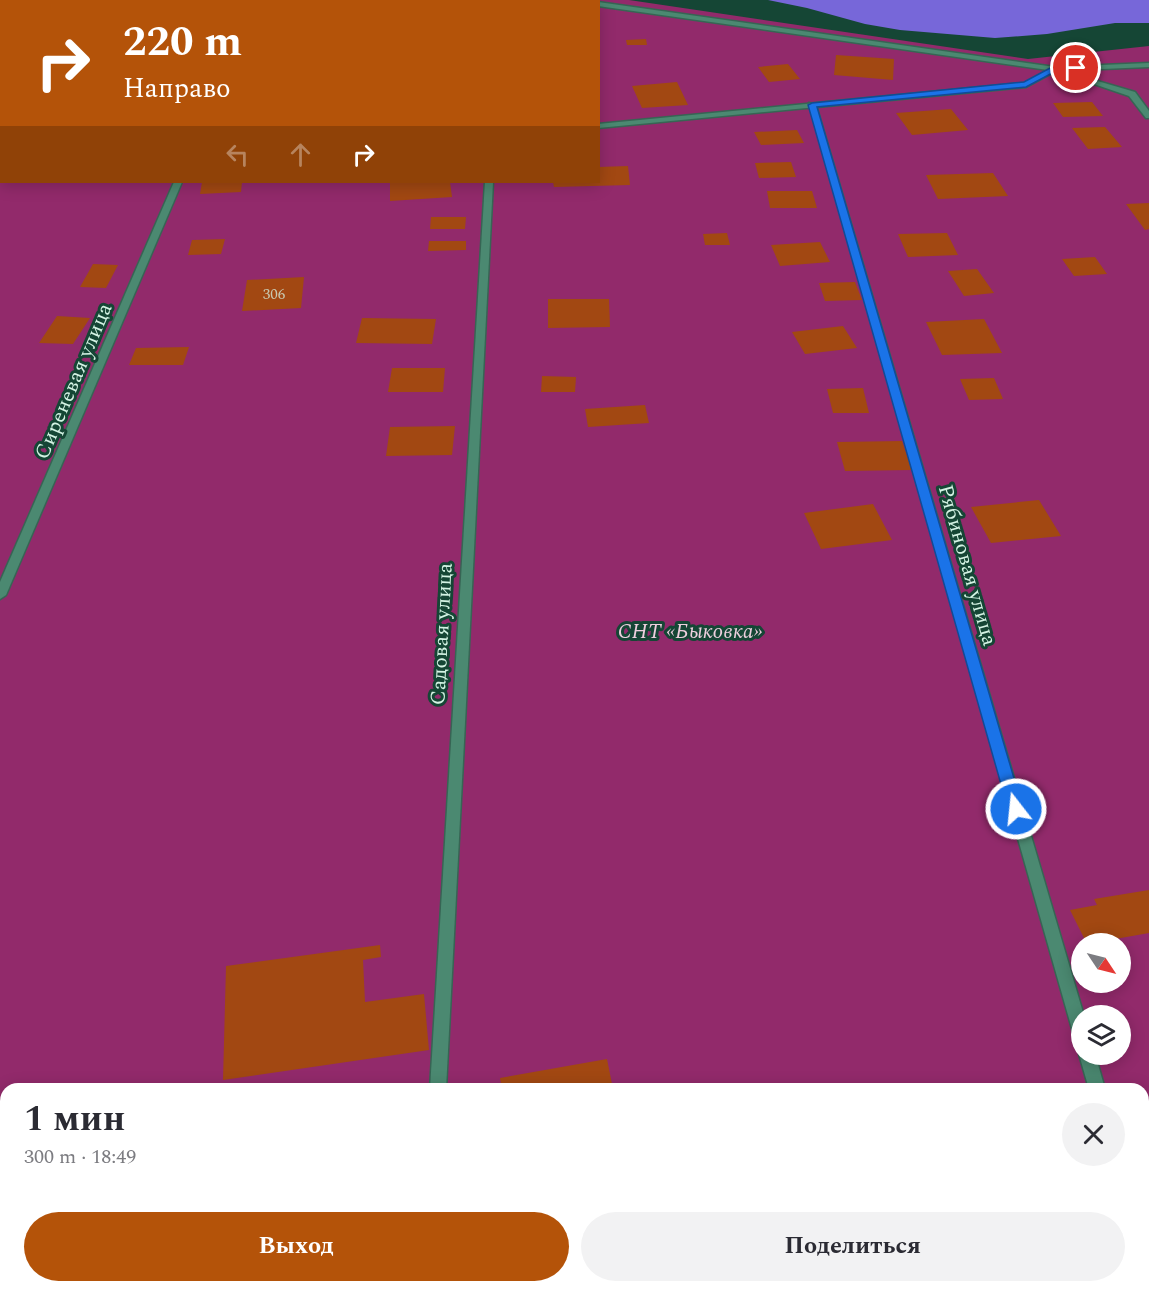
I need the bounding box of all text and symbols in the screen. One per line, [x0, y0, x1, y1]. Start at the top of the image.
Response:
text: 220 m [123, 11, 242, 74]
icon: right [24, 24, 102, 102]
pin [1050, 42, 1101, 93]
icon: arrive [1059, 51, 1092, 84]
text: Направо [123, 68, 231, 110]
icon: left [221, 138, 254, 171]
icon: ahead [284, 138, 317, 171]
icon: right [347, 138, 380, 171]
house number: 306 [263, 283, 286, 306]
street label: Сиреневая улица [27, 298, 122, 465]
street label: Рябиновая улица [929, 481, 1006, 650]
street label: Садовая улица [422, 561, 462, 706]
park label: СНТ «Быковка» [618, 616, 762, 648]
position arrow [984, 777, 1048, 841]
north arrow [1071, 933, 1131, 993]
map controls [1071, 933, 1131, 1065]
button: layers [1071, 1005, 1131, 1065]
text: 1 мин [24, 1092, 125, 1147]
button: close [1062, 1103, 1125, 1166]
text: 300 m · 18:49 [24, 1142, 136, 1172]
button: Выход [24, 1212, 569, 1281]
button: Поделиться [581, 1212, 1125, 1281]

